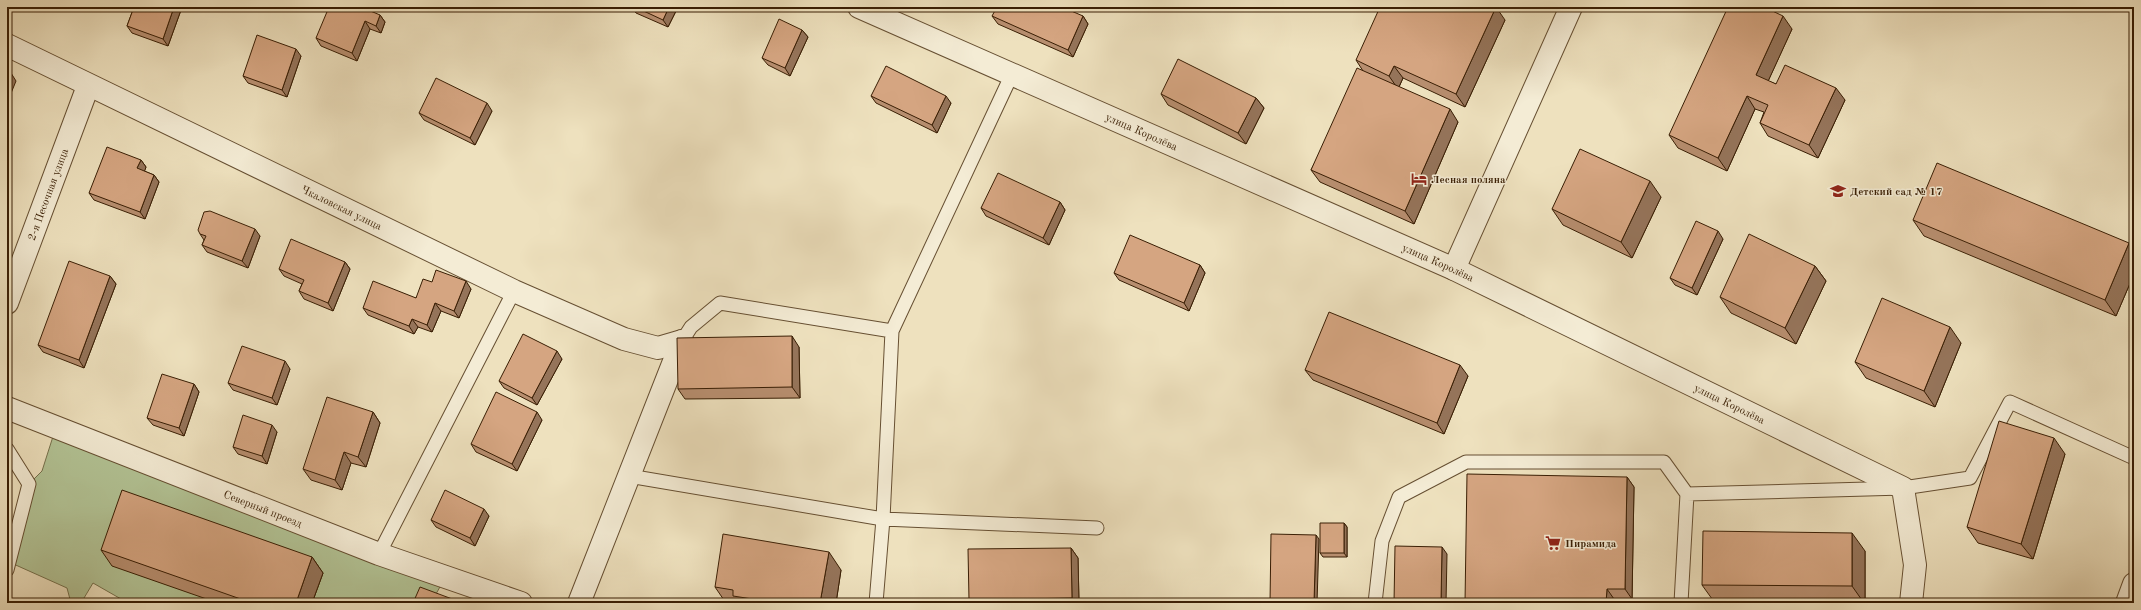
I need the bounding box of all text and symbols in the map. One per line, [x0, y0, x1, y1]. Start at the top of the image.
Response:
street label: улица Королёва [1104, 112, 1179, 154]
street label: 2-я Песочная улица [27, 147, 71, 242]
hotel icon: Лесная поляна [1410, 170, 1428, 188]
place label: Лесная поляна [1431, 175, 1506, 186]
school or university icon: Детский сад № 17 [1829, 182, 1847, 200]
street label: Чкаловская улица [299, 185, 384, 233]
place label: Детский сад № 17 [1850, 187, 1942, 198]
street label: улица Королёва [1400, 243, 1476, 285]
street label: улица Королёва [1692, 383, 1767, 427]
street label: Северный проезд [222, 490, 304, 530]
supermarket icon: Пирамида [1544, 534, 1562, 552]
place label: Пирамида [1565, 539, 1617, 550]

